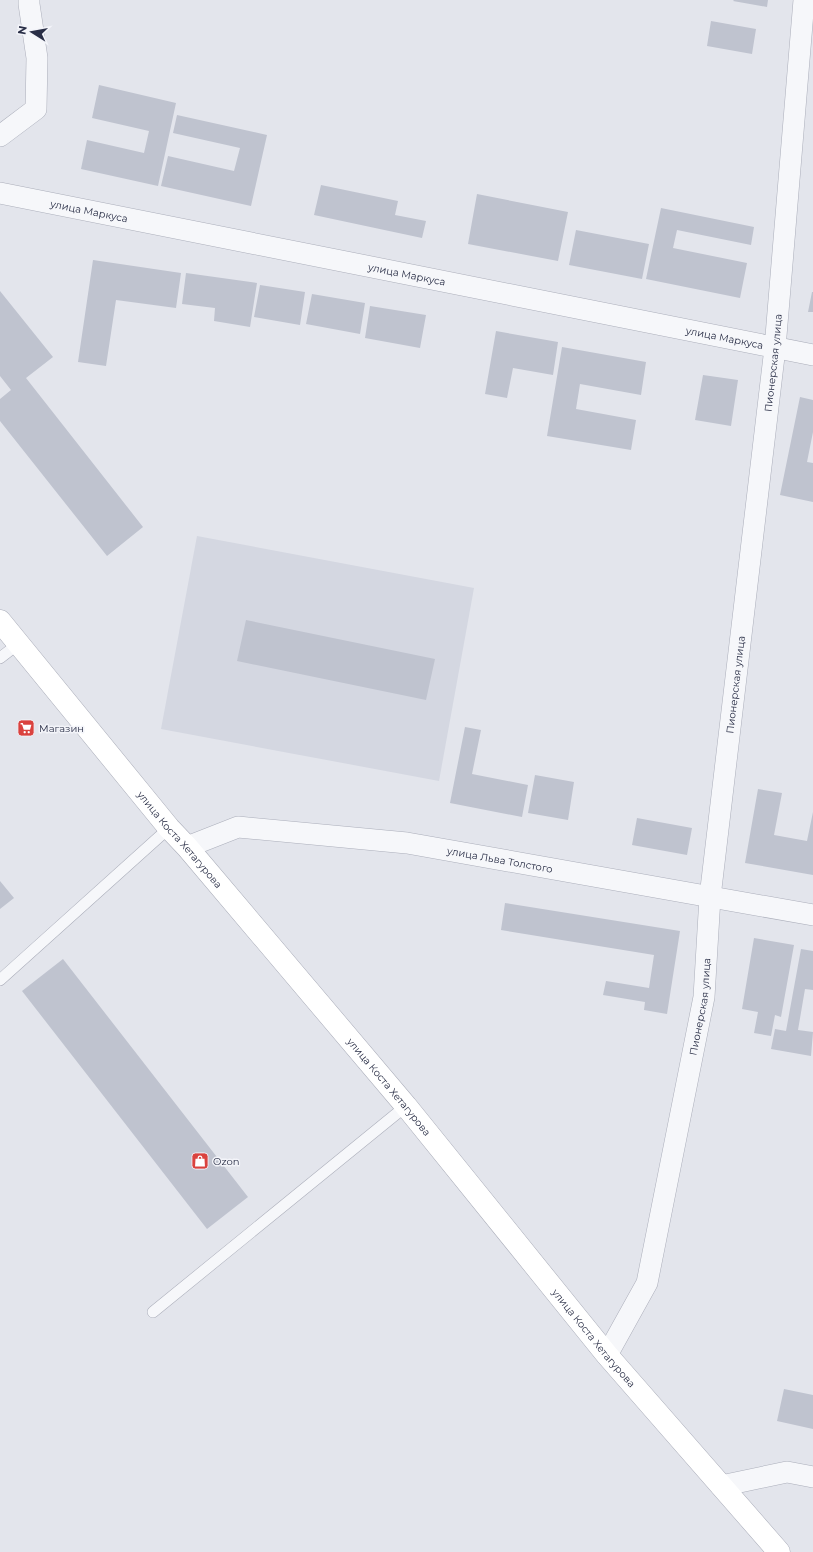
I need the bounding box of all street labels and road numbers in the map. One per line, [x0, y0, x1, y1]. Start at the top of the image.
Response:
street label: улица Маркуса [48, 197, 129, 225]
street label: улица Маркуса [366, 260, 447, 289]
street label: Пионерская улица [761, 313, 785, 413]
street label: улица Маркуса [684, 324, 765, 352]
street label: Пионерская улица [723, 635, 748, 734]
street label: улица Коста Хетагурова [134, 788, 225, 891]
street label: улица Льва Толстого [445, 844, 554, 876]
street label: Пионерская улица [687, 957, 713, 1056]
street label: улица Коста Хетагурова [343, 1034, 434, 1139]
street label: улица Коста Хетагурова [548, 1285, 638, 1390]

